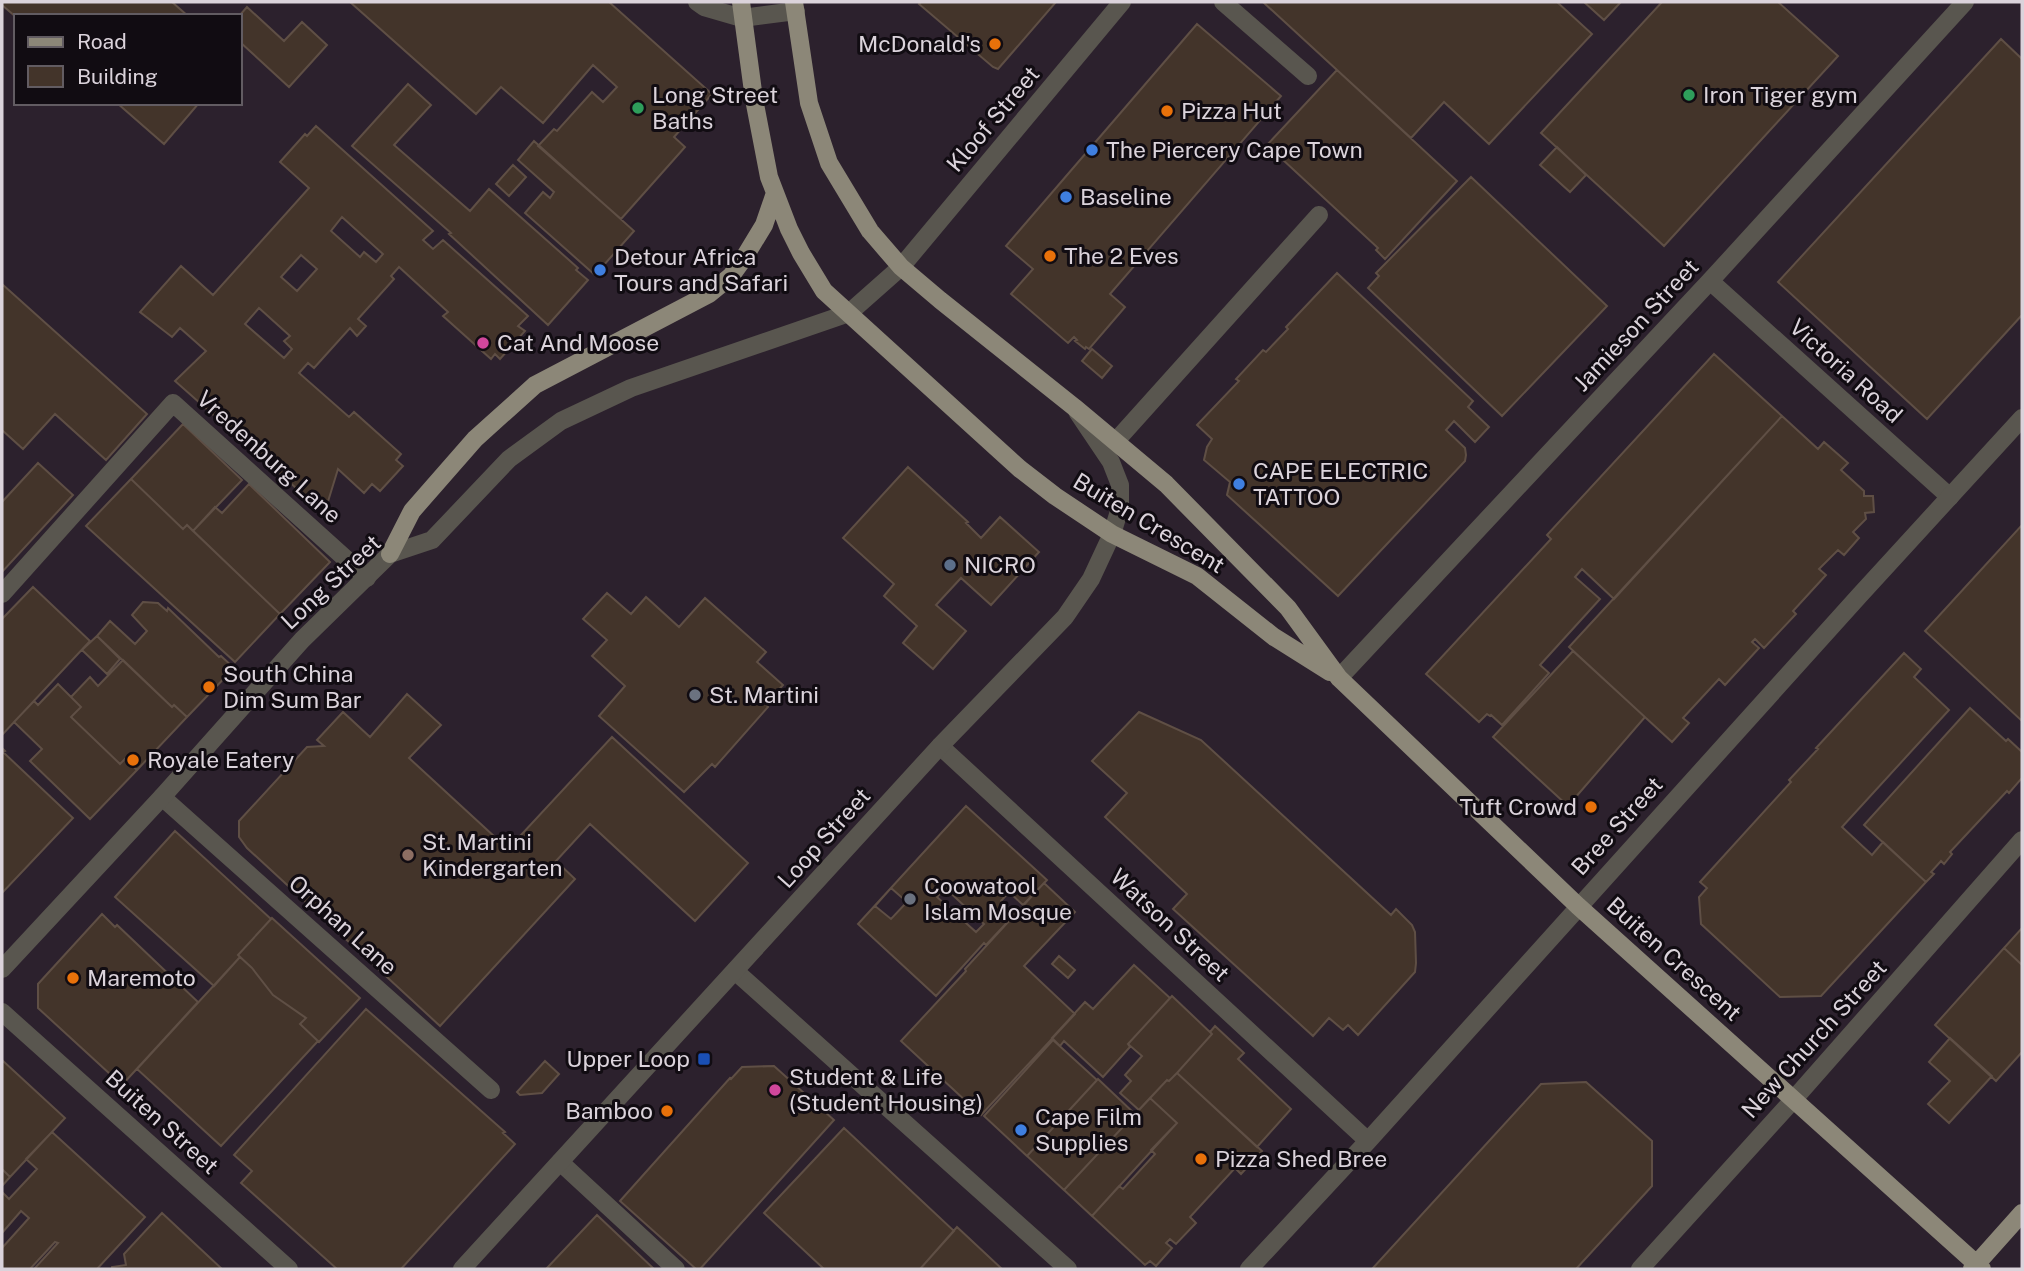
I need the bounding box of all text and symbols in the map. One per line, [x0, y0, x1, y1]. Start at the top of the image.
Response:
legend [14, 14, 242, 105]
text: Road [77, 29, 127, 54]
place label: McDonald's [858, 30, 981, 57]
marker: McDonald's [987, 36, 1003, 52]
street label: Kloof Street [941, 60, 1045, 177]
text: Building [77, 64, 158, 89]
place label: Long Street Baths [652, 81, 778, 134]
place label: Iron Tiger gym [1703, 81, 1858, 108]
marker: Iron Tiger gym [1681, 87, 1697, 103]
place label: Pizza Hut [1181, 97, 1282, 124]
marker: Long Street Baths [630, 100, 646, 116]
marker: Pizza Hut [1159, 103, 1175, 119]
place label: The Piercery Cape Town [1106, 136, 1363, 163]
marker: The Piercery Cape Town [1084, 142, 1100, 158]
place label: Baseline [1080, 183, 1172, 210]
marker: Baseline [1058, 189, 1074, 205]
place label: The 2 Eves [1064, 242, 1179, 269]
place label: Detour Africa Tours and Safari [614, 243, 788, 296]
marker: The 2 Eves [1042, 248, 1058, 264]
street label: Jamieson Street [1567, 253, 1704, 396]
marker: Detour Africa Tours and Safari [592, 262, 608, 278]
street label: Victoria Road [1784, 313, 1908, 428]
place label: Cat And Moose [497, 329, 659, 356]
marker: Cat And Moose [475, 335, 491, 351]
street label: Vredenburg Lane [192, 385, 347, 528]
place label: CAPE ELECTRIC TATTOO [1253, 457, 1428, 510]
street label: Buiten Crescent [1069, 467, 1230, 578]
marker: CAPE ELECTRIC TATTOO [1231, 476, 1247, 492]
street label: Long Street [275, 529, 386, 635]
place label: NICRO [964, 551, 1036, 578]
marker: NICRO [942, 557, 958, 573]
place label: South China Dim Sum Bar [223, 660, 362, 713]
marker: South China Dim Sum Bar [201, 679, 217, 695]
place label: St. Martini [709, 681, 819, 708]
marker: St. Martini [687, 687, 703, 703]
place label: Royale Eatery [147, 746, 294, 773]
marker: Royale Eatery [125, 752, 141, 768]
street label: Bree Street [1565, 771, 1668, 880]
street label: Loop Street [772, 782, 876, 893]
place label: Tuft Crowd [1459, 793, 1577, 820]
marker: Tuft Crowd [1583, 799, 1599, 815]
place label: St. Martini Kindergarten [422, 828, 562, 881]
marker: St. Martini Kindergarten [400, 847, 416, 863]
street label: Watson Street [1105, 863, 1235, 987]
street label: Orphan Lane [284, 869, 403, 980]
place label: Coowatool Islam Mosque [924, 872, 1072, 925]
marker: Coowatool Islam Mosque [902, 891, 918, 907]
street label: Buiten Crescent [1602, 891, 1747, 1026]
street label: New Church Street [1736, 954, 1892, 1123]
place label: Maremoto [87, 964, 196, 991]
marker: Maremoto [65, 970, 81, 986]
place label: Upper Loop [566, 1045, 690, 1072]
marker: Upper Loop [696, 1051, 712, 1067]
place label: Student & Life (Student Housing) [789, 1063, 983, 1116]
street label: Buiten Street [100, 1064, 224, 1179]
marker: Student & Life (Student Housing) [767, 1082, 783, 1098]
place label: Bamboo [565, 1097, 653, 1124]
marker: Bamboo [659, 1103, 675, 1119]
place label: Cape Film Supplies [1035, 1103, 1142, 1156]
marker: Cape Film Supplies [1013, 1122, 1029, 1138]
place label: Pizza Shed Bree [1215, 1145, 1387, 1172]
marker: Pizza Shed Bree [1193, 1151, 1209, 1167]

